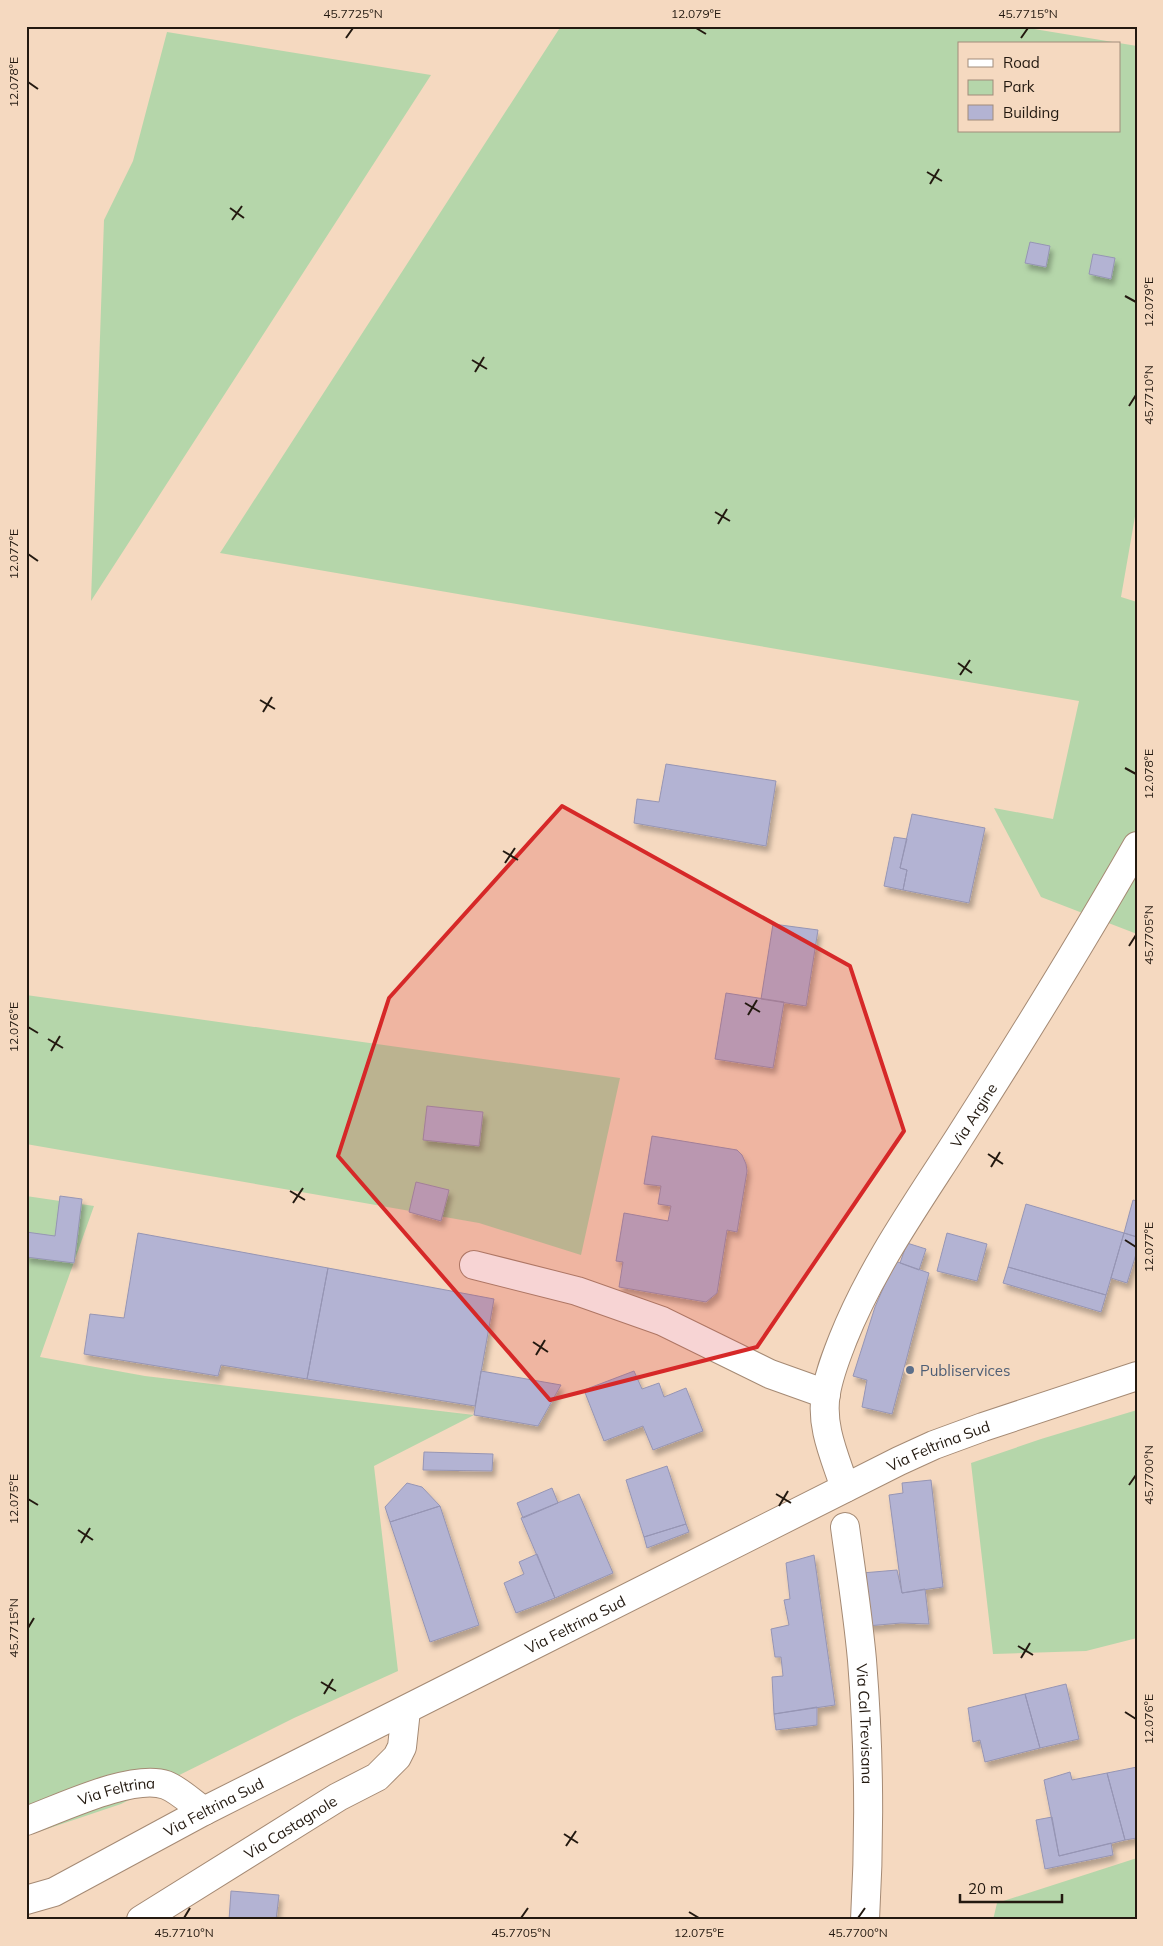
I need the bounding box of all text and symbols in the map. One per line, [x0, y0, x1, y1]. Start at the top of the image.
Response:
text: 45.7725°N [323, 6, 383, 21]
text: 12.079°E [671, 6, 721, 21]
text: 45.7715°N [998, 6, 1058, 21]
legend [958, 42, 1120, 132]
text: Road [1003, 53, 1040, 72]
text: 12.078°E [6, 57, 21, 107]
text: Park [1003, 77, 1035, 96]
text: Building [1003, 103, 1059, 122]
text: 12.079°E [1141, 277, 1156, 327]
text: 45.7710°N [1141, 365, 1156, 425]
text: 12.077°E [6, 529, 21, 579]
text: 12.078°E [1141, 749, 1156, 799]
text: 45.7705°N [1141, 905, 1156, 965]
text: 12.076°E [6, 1002, 21, 1052]
street label: Via Argine [946, 1079, 1001, 1151]
text: 12.077°E [1141, 1222, 1156, 1272]
place label: Publiservices [920, 1361, 1010, 1380]
marker: Publiservices [904, 1364, 916, 1376]
street label: Via Feltrina Sud [883, 1416, 992, 1475]
text: 45.7700°N [1141, 1445, 1156, 1505]
text: 12.075°E [6, 1474, 21, 1524]
street label: Via Feltrina Sud [522, 1591, 628, 1657]
text: 45.7715°N [6, 1598, 21, 1658]
street label: Via Cal Trevisana [853, 1663, 877, 1784]
text: 12.076°E [1141, 1694, 1156, 1744]
street label: Via Feltrina [75, 1773, 155, 1809]
street label: Via Feltrina Sud [160, 1773, 267, 1841]
street label: Via Castagnole [240, 1791, 340, 1863]
scale bar [960, 1871, 1063, 1903]
text: 20 m [968, 1879, 1003, 1898]
text: 45.7710°N [154, 1925, 214, 1940]
text: 45.7705°N [491, 1925, 551, 1940]
text: 12.075°E [674, 1925, 724, 1940]
text: 45.7700°N [828, 1925, 888, 1940]

